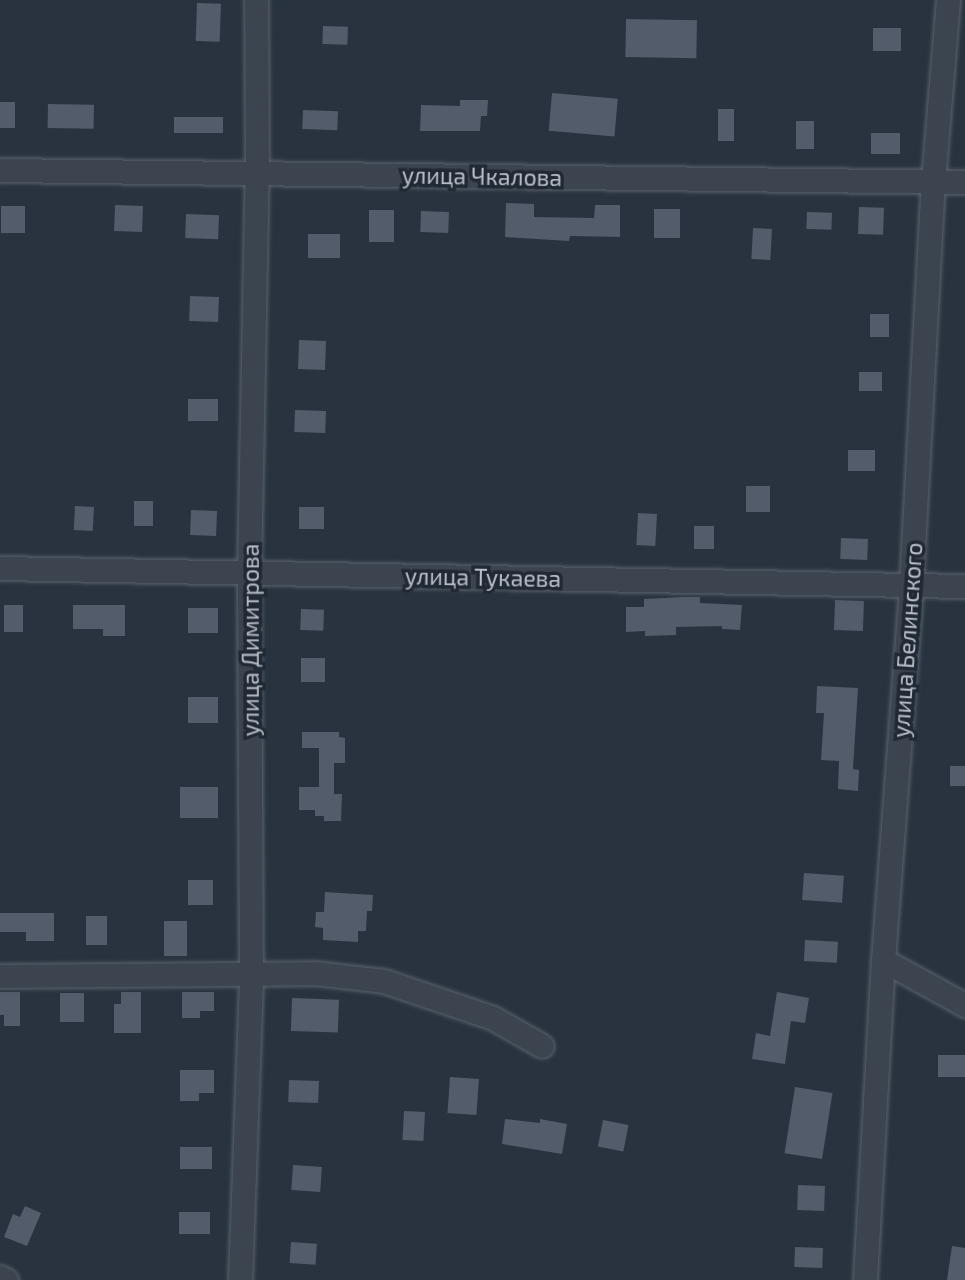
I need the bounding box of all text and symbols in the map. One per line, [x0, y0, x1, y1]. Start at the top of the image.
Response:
street label: улица Чкалова [402, 161, 562, 191]
street label: улица Белинского [886, 541, 928, 739]
street label: улица Димитрова [236, 544, 264, 736]
street label: улица Тукаева [405, 562, 561, 592]

